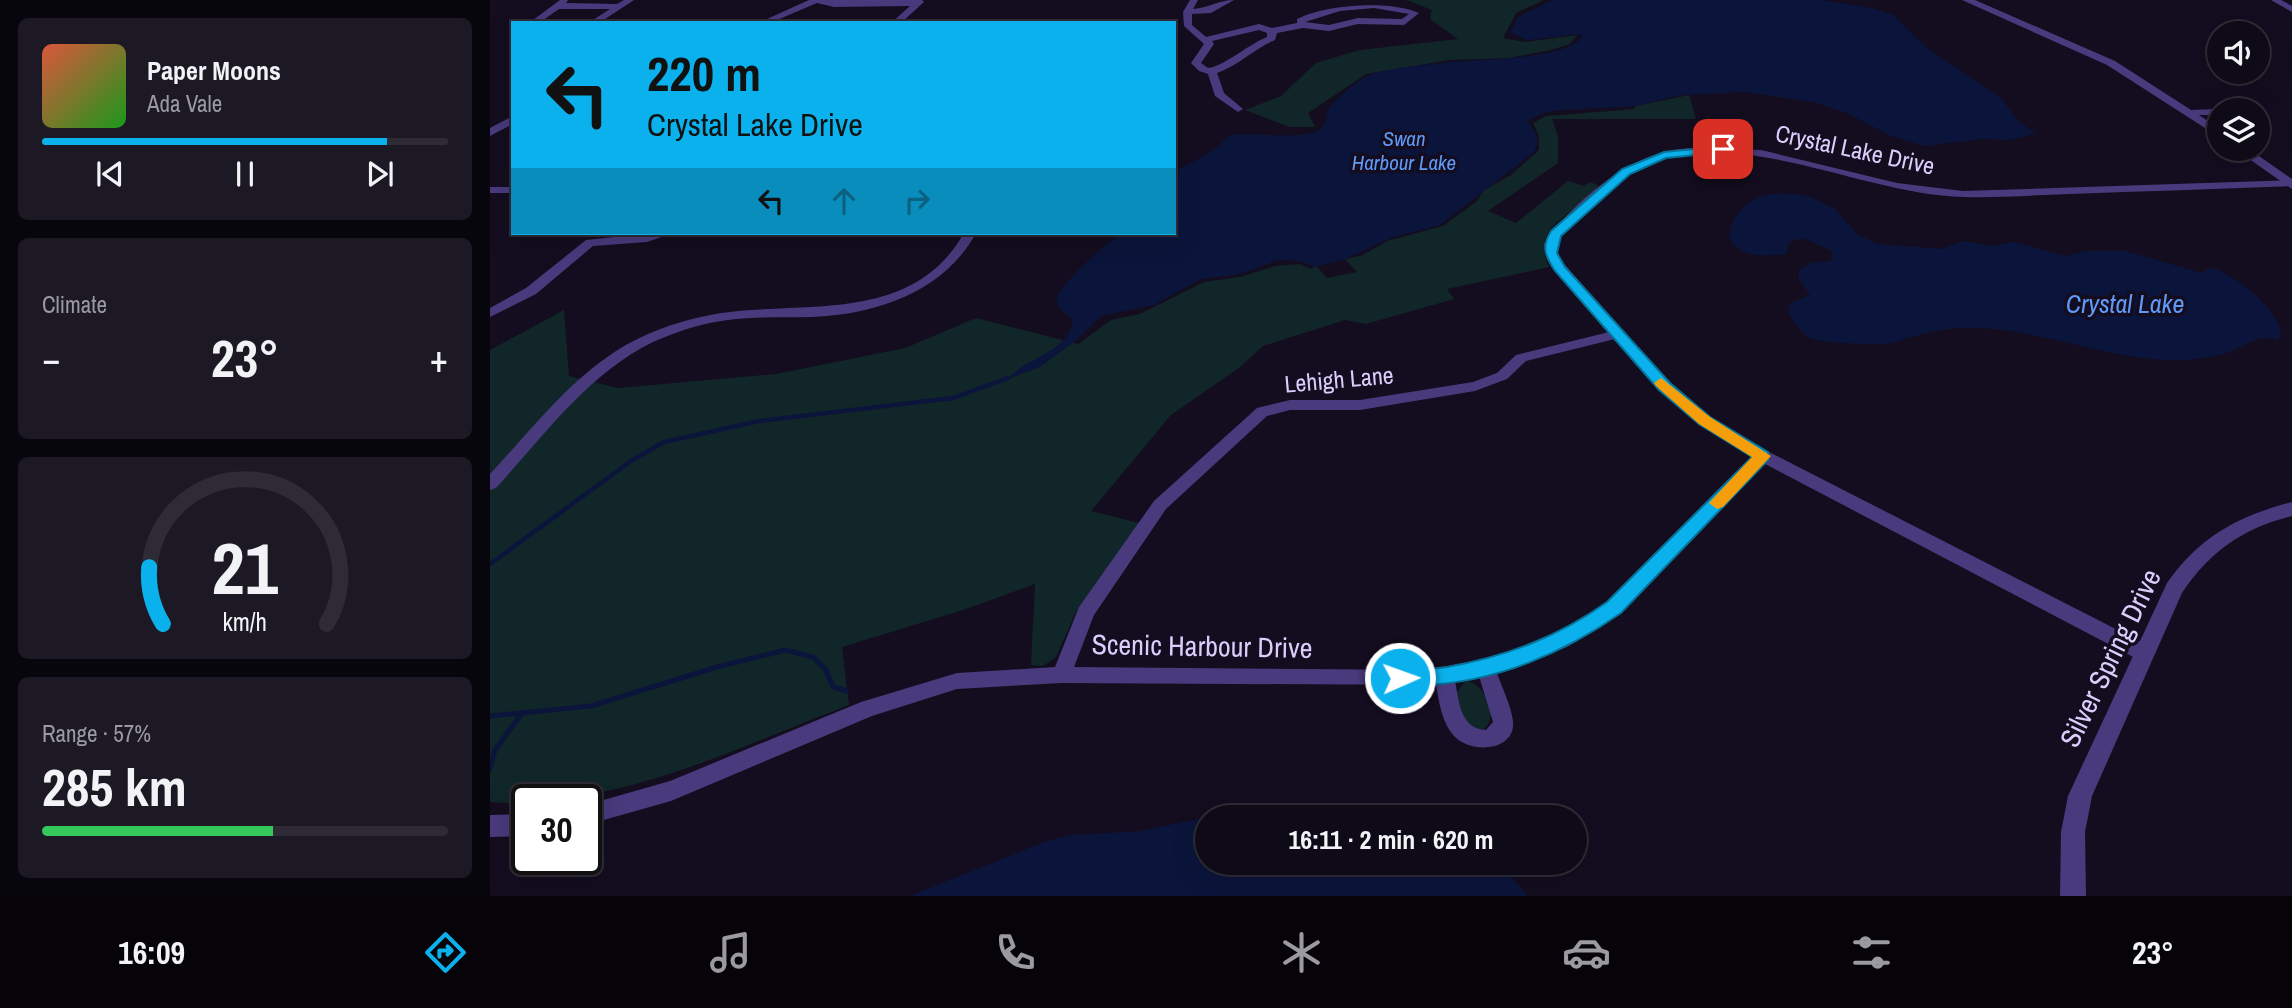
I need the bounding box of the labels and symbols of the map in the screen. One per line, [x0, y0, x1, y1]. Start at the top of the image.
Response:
street label: Crystal Lake Drive [1773, 117, 1938, 181]
pin [1693, 119, 1753, 179]
water label: Swan Harbour Lake [1352, 124, 1456, 177]
water label: Crystal Lake [2066, 286, 2184, 321]
street label: Lehigh Lane [1283, 358, 1395, 400]
street label: Silver Spring Drive [2050, 563, 2170, 753]
street label: Scenic Harbour Drive [1091, 625, 1313, 667]
position arrow [1363, 641, 1437, 715]
speed limit sign: 30 [511, 784, 602, 875]

